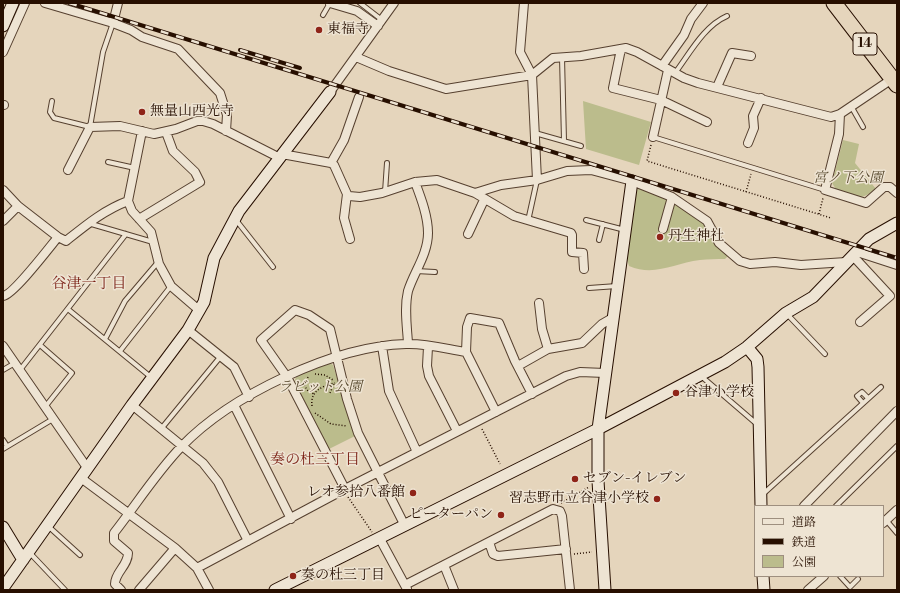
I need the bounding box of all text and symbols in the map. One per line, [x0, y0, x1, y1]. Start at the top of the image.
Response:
place label: 東福寺 [327, 22, 369, 38]
marker: 東福寺 [314, 25, 324, 35]
road number: 14 [853, 33, 877, 55]
place label: 無量山西光寺 [150, 104, 234, 120]
marker: 無量山西光寺 [137, 107, 147, 117]
park label: 宮ノ下公園 [813, 171, 883, 187]
place label: 丹生神社 [668, 229, 724, 245]
marker: 丹生神社 [655, 232, 665, 242]
district label: 谷津一丁目 [52, 275, 126, 293]
park label: ラビット公園 [278, 380, 362, 396]
place label: 谷津小学校 [684, 385, 754, 401]
marker: 谷津小学校 [671, 388, 681, 398]
district label: 奏の杜三丁目 [270, 451, 360, 469]
place label: セブン-イレブン [583, 471, 687, 487]
marker: セブン-イレブン [570, 474, 580, 484]
place label: レオ参拾八番館 [307, 485, 405, 501]
marker: レオ参拾八番館 [408, 488, 418, 498]
place label: 習志野市立谷津小学校 [509, 491, 649, 507]
marker: 習志野市立谷津小学校 [652, 494, 662, 504]
legend [754, 505, 884, 577]
place label: ピーターパン [410, 507, 493, 523]
marker: ピーターパン [496, 510, 506, 520]
text: 道路 [792, 515, 816, 530]
text: 鉄道 [792, 535, 816, 550]
text: 公園 [792, 555, 816, 570]
place label: 奏の杜三丁目 [301, 568, 385, 584]
marker: 奏の杜三丁目 [288, 571, 298, 581]

